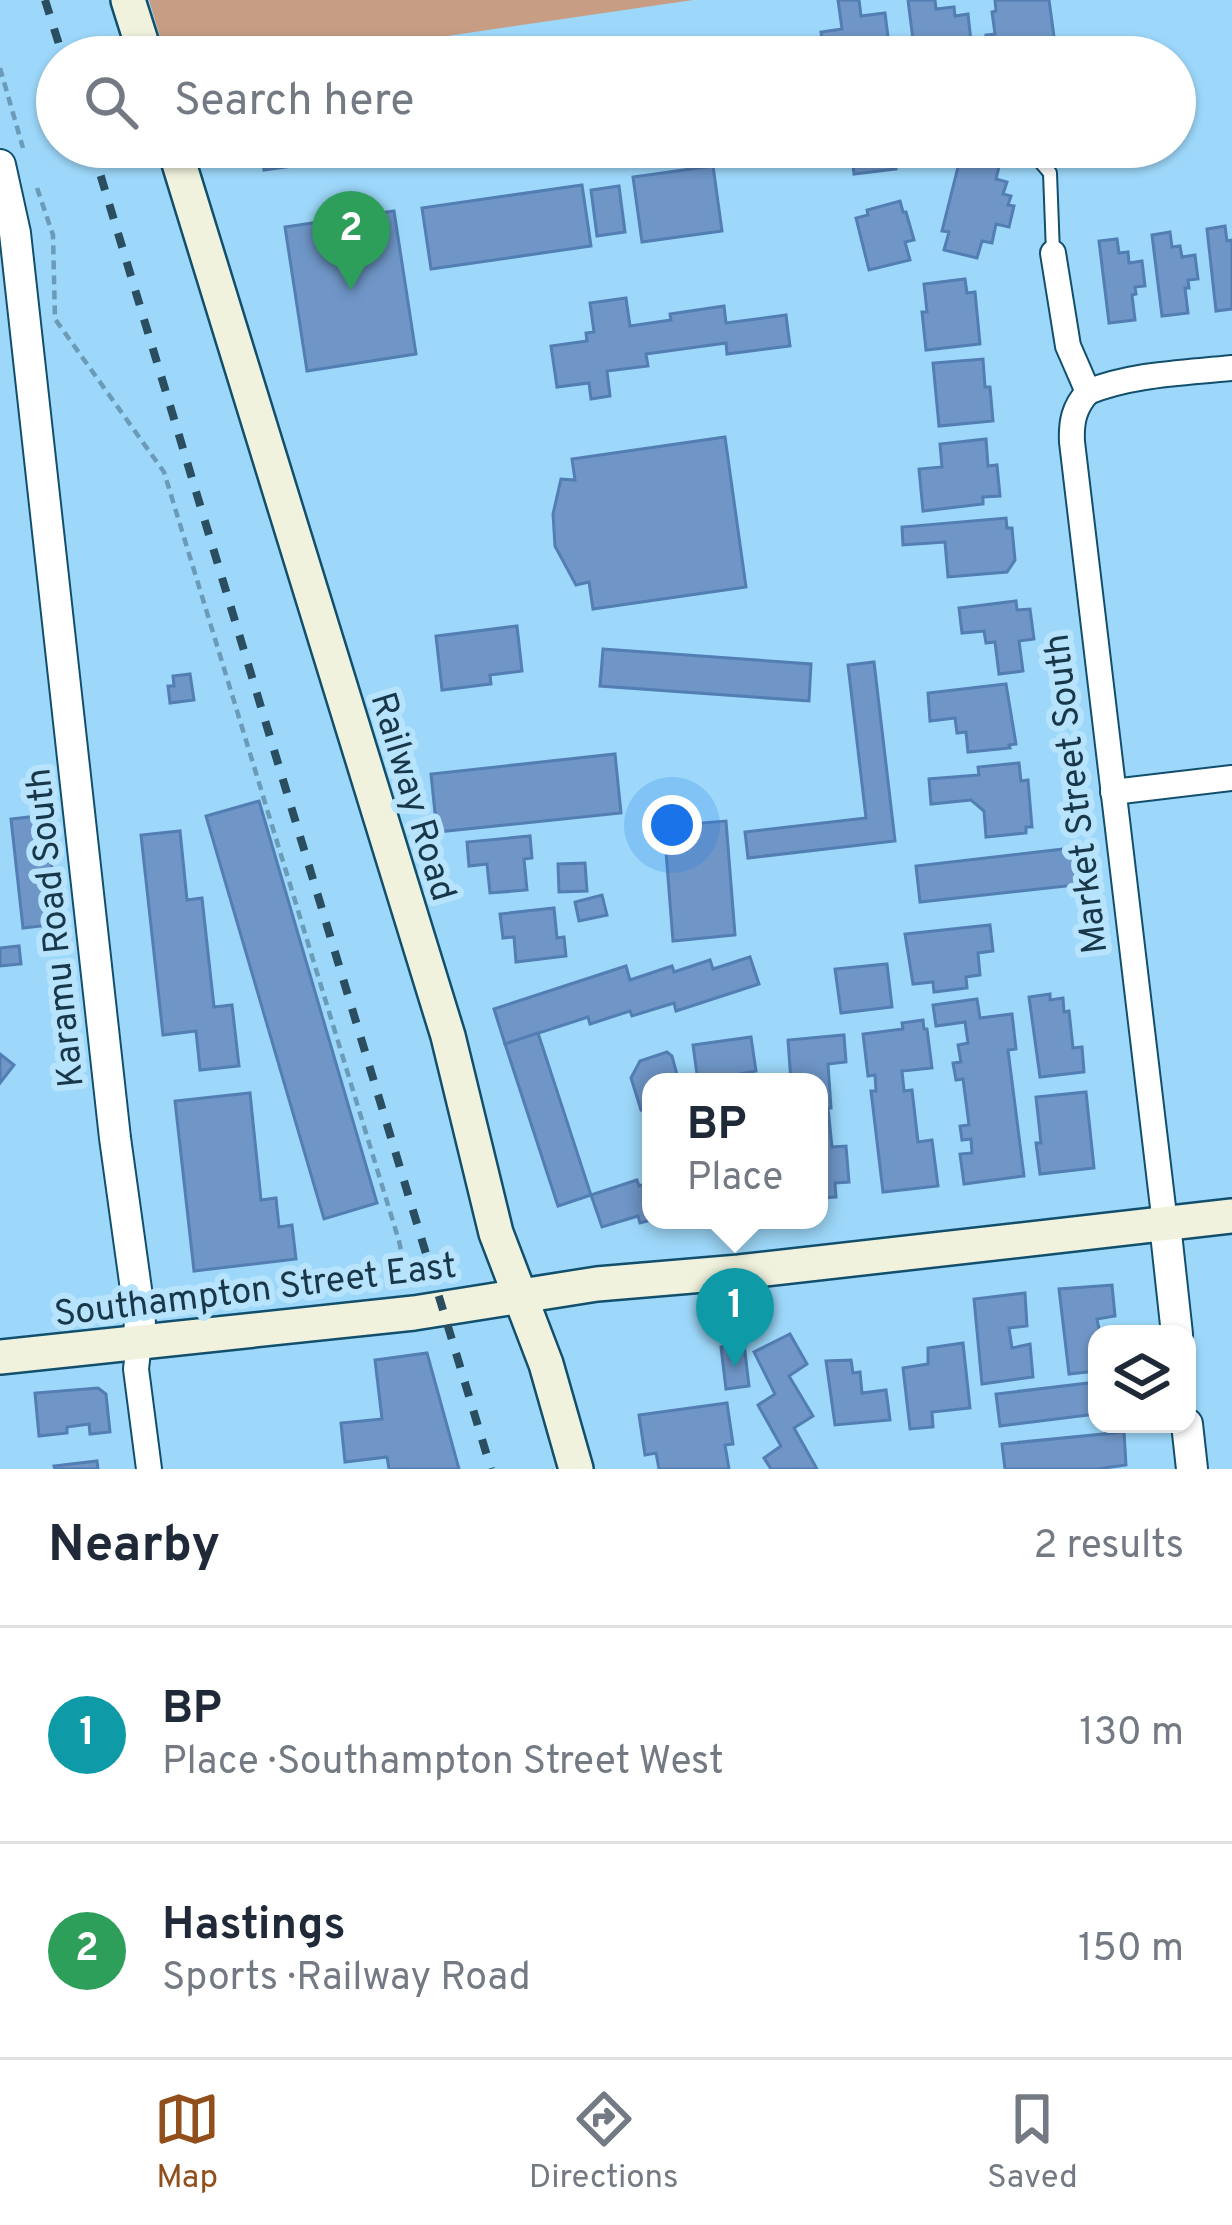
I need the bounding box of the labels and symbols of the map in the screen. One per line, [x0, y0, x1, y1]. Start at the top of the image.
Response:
pin: 2 [312, 191, 390, 290]
street label: Market Street South [1036, 631, 1120, 956]
street label: Railway Road [358, 687, 465, 907]
street label: Karamu Road South [17, 766, 97, 1089]
your location [642, 795, 702, 855]
street label: Southampton Street East [52, 1244, 459, 1339]
pin: 1 [696, 1268, 774, 1367]

